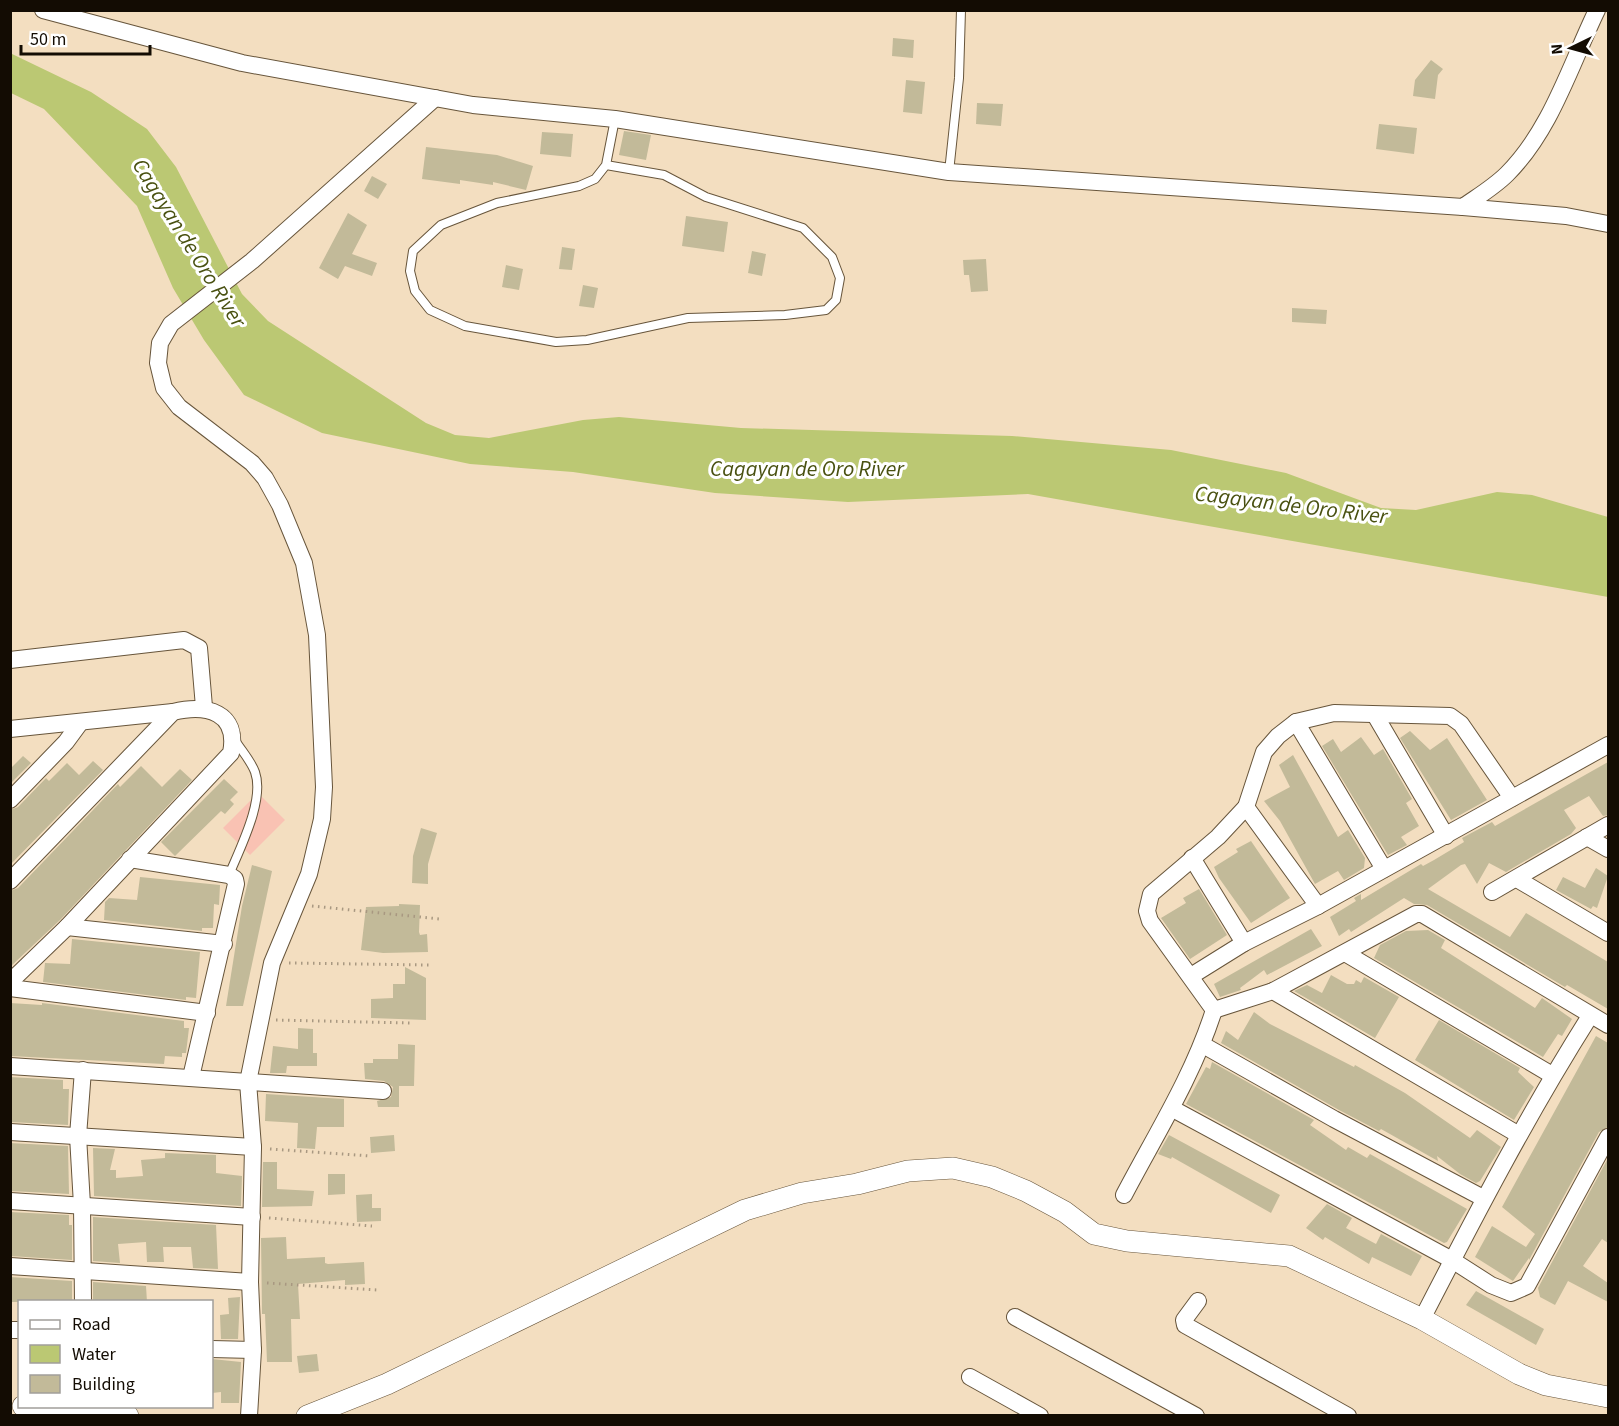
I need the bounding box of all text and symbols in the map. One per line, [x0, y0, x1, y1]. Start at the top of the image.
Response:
scale bar [21, 18, 150, 56]
north arrow [1541, 18, 1601, 78]
text: 50 m [30, 27, 66, 52]
text: N [1546, 43, 1568, 55]
water label: Cagayan de Oro River [124, 152, 255, 335]
water label: Cagayan de Oro River [710, 453, 905, 485]
water label: Cagayan de Oro River [1193, 477, 1391, 533]
legend [18, 1300, 213, 1408]
text: Road [72, 1312, 111, 1337]
text: Water [72, 1342, 116, 1367]
text: Building [72, 1372, 135, 1397]

